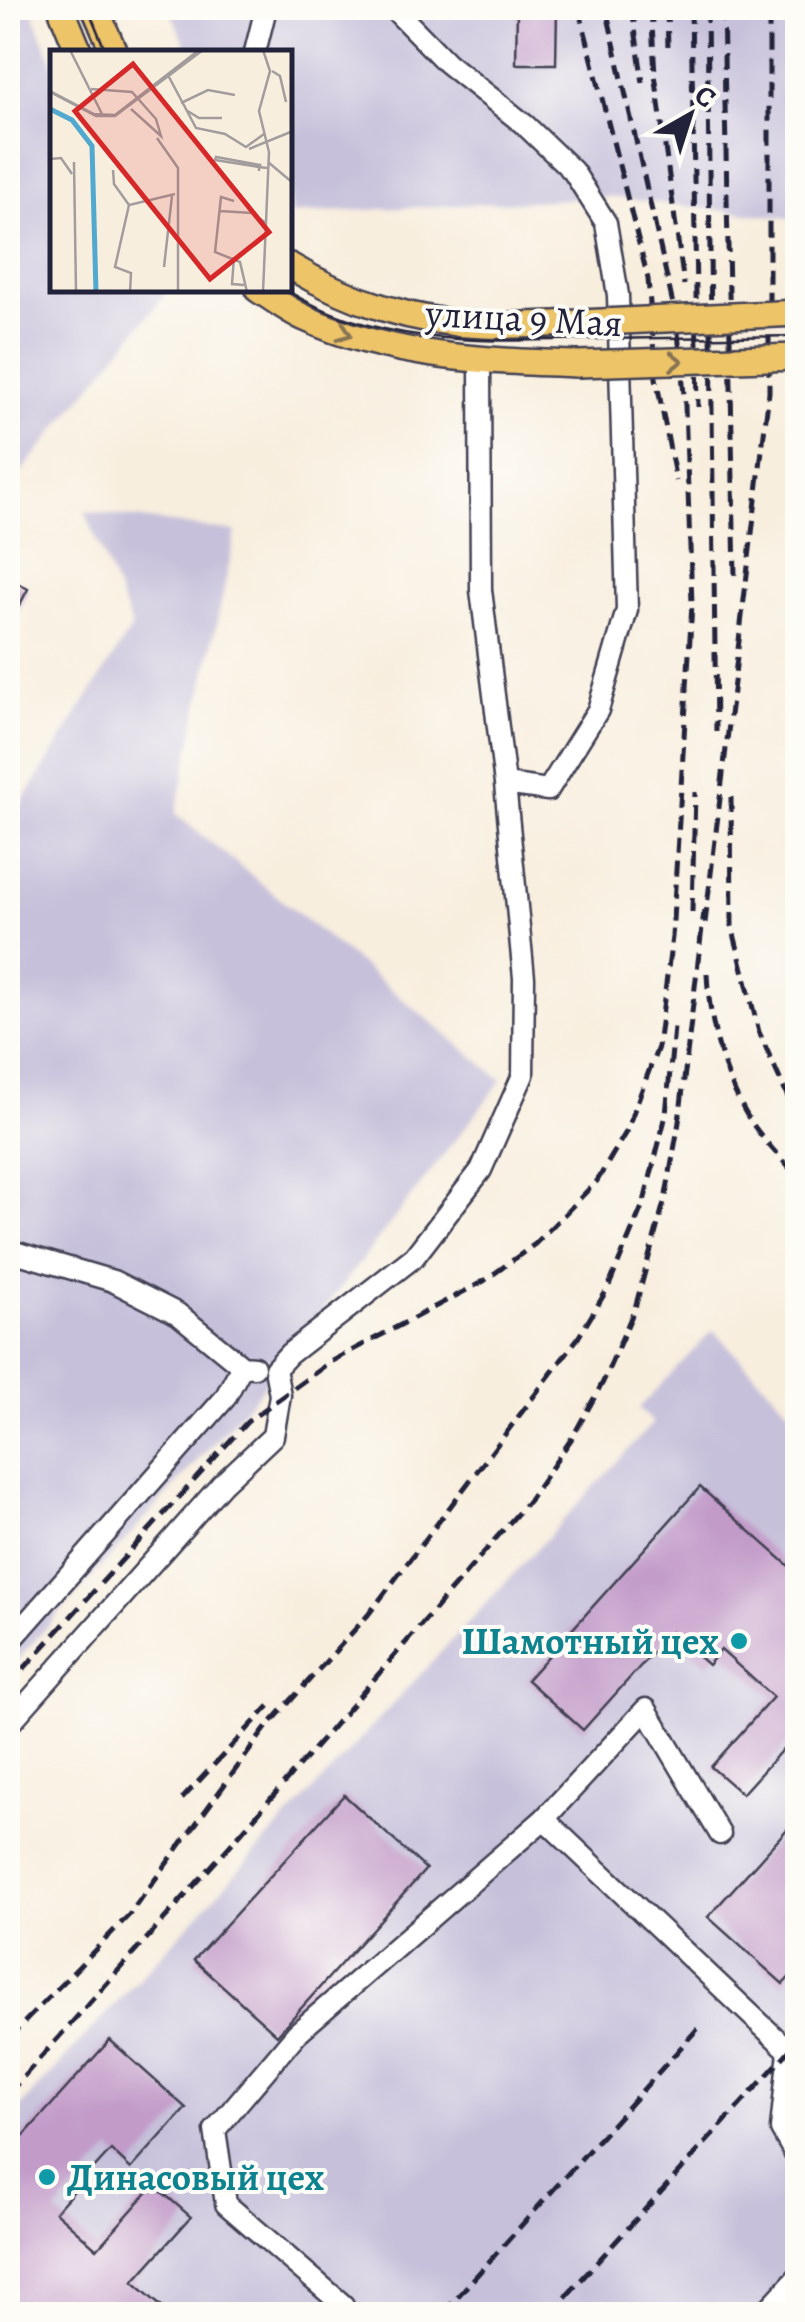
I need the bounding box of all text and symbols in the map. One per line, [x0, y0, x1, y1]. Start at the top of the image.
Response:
inset map [50, 50, 292, 292]
north arrow [640, 65, 740, 165]
text: С [686, 76, 724, 117]
street label: улица 9 Мая [423, 287, 624, 349]
one-way arrow [336, 322, 353, 342]
one-way arrow [668, 351, 684, 372]
place label: Шамотный цех [461, 1615, 719, 1667]
marker: Шамотный цех [728, 1630, 750, 1652]
place label: Динасовый цех [67, 2151, 325, 2203]
marker: Динасовый цех [36, 2166, 58, 2188]

